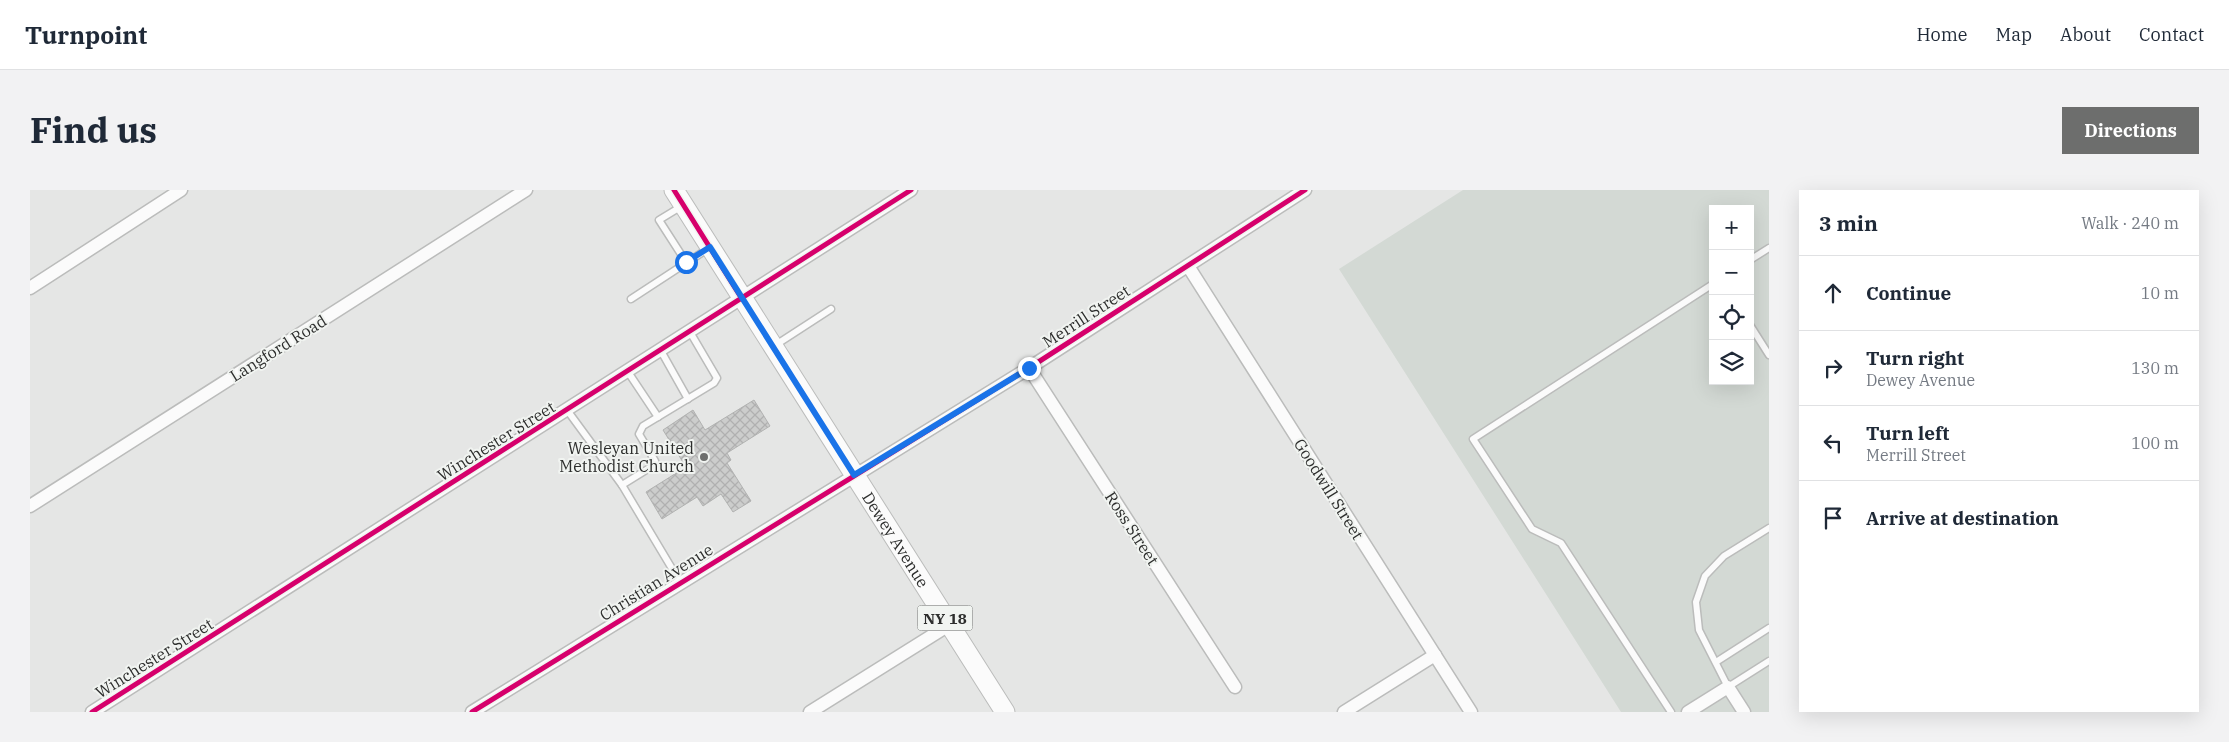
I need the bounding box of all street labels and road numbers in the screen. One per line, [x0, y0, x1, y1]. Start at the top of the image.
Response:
street label: Merrill Street [1039, 280, 1134, 352]
street label: Langford Road [226, 310, 330, 386]
street label: Winchester Street [433, 397, 559, 485]
street label: Goodwill Street [1290, 435, 1368, 544]
street label: Ross Street [1101, 487, 1163, 569]
street label: Dewey Avenue [858, 488, 933, 591]
street label: Christian Avenue [596, 539, 716, 625]
road number: NY 18 [918, 606, 972, 630]
street label: Winchester Street [91, 614, 217, 702]

